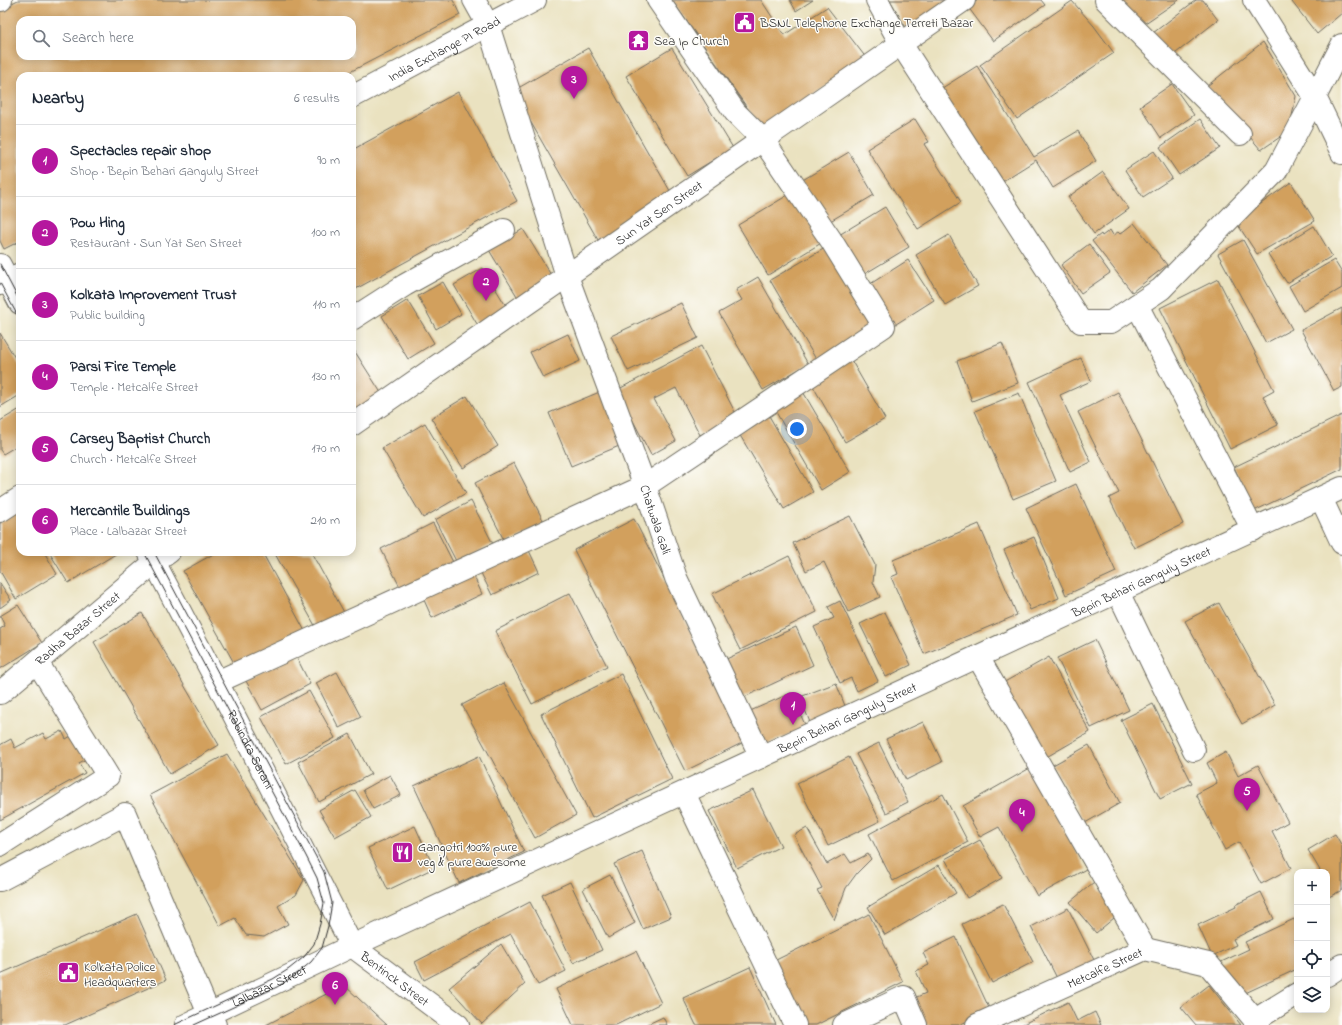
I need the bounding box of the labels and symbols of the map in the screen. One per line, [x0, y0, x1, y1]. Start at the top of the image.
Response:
public building icon: BSNL Telephone Exchange Terreti Bazar [731, 9, 757, 35]
street label: India Exchange PI Road [385, 12, 505, 87]
place label: BSNL Telephone Exchange Terreti Bazar [759, 14, 974, 34]
temple icon: Sea Ip Church [625, 27, 651, 53]
place label: Sea Ip Church [654, 32, 729, 51]
pin: 3 [561, 66, 587, 99]
street label: Sun Yat Sen Street [612, 176, 707, 251]
pin: 2 [473, 268, 499, 301]
your location [787, 419, 807, 439]
street label: Chatwala Gali [634, 482, 675, 557]
street label: Bepin Behari Ganguly Street [1068, 542, 1215, 623]
street label: Radha Bazar Street [31, 587, 125, 671]
street label: Bepin Behari Ganguly Street [774, 678, 921, 759]
pin: 1 [780, 692, 806, 725]
street label: Rabindra Sarani [222, 707, 278, 793]
pin: 5 [1234, 778, 1260, 811]
pin: 4 [1009, 799, 1035, 832]
place label: Gangotri 100% pure veg & pure awesome [418, 838, 526, 873]
restaurant icon: Gangotri 100% pure veg & pure awesome [389, 840, 415, 866]
street label: Metcalfe Street [1064, 943, 1147, 994]
street label: Bentinck Street [355, 947, 433, 1012]
place label: Kolkata Police Headquarters [84, 958, 157, 992]
public building icon: Kolkata Police Headquarters [55, 960, 81, 986]
street label: Lalbazar Street [229, 961, 311, 1013]
pin: 6 [322, 972, 348, 1005]

